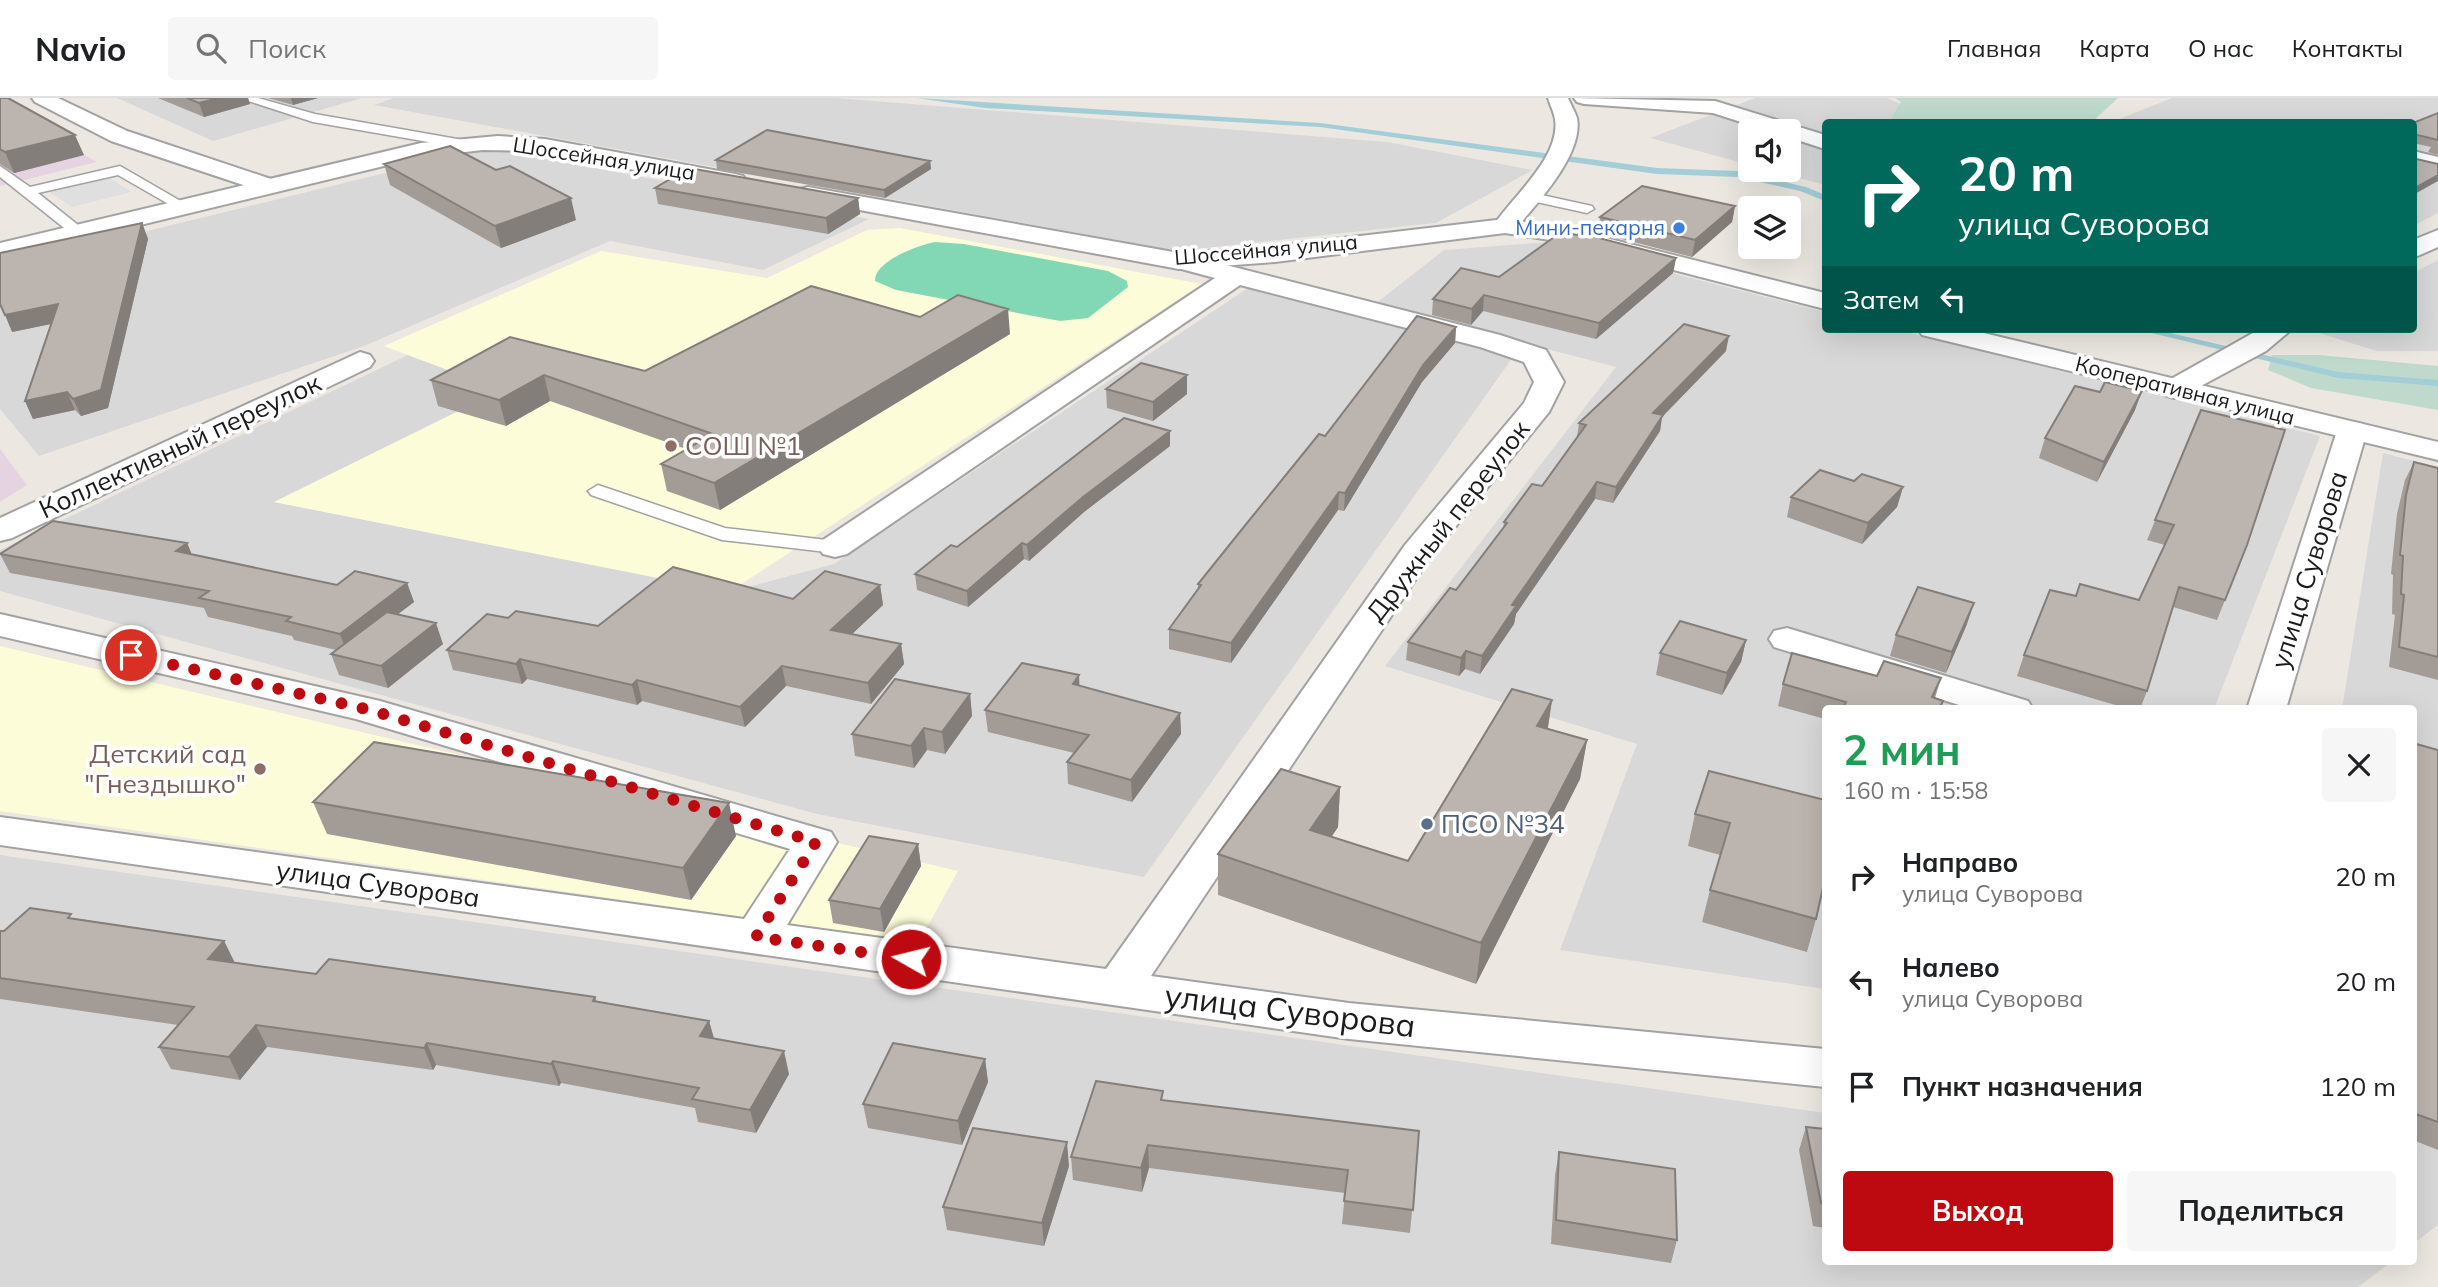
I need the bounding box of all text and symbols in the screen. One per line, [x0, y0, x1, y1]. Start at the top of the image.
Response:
search box [168, 17, 658, 80]
text: Navio [35, 28, 126, 69]
icon: search [192, 29, 230, 67]
text: Поиск [248, 32, 326, 65]
text: Главная [1947, 33, 2041, 63]
text: Карта [2079, 33, 2150, 63]
text: О нас [2188, 33, 2254, 63]
text: Контакты [2292, 33, 2403, 63]
map controls [1738, 119, 1801, 259]
button: sound [1738, 119, 1801, 182]
street label: Шоссейная улица [511, 131, 697, 185]
text: 20 m [1958, 142, 2074, 203]
icon: right [1843, 147, 1934, 238]
button: layers [1738, 196, 1801, 259]
text: улица Суворова [1958, 203, 2210, 243]
place label: Мини-пекарня [1515, 214, 1665, 240]
marker: Мини-пекарня [1671, 220, 1687, 236]
street label: Шоссейная улица [1173, 228, 1359, 270]
icon: left [1934, 280, 1972, 318]
text: Затем [1843, 283, 1920, 316]
street label: Кооперативная улица [2073, 350, 2298, 430]
street label: Коллективный переулок [34, 366, 326, 525]
street label: Дружный переулок [1359, 413, 1536, 628]
place label: СОШ №1 [685, 429, 801, 462]
marker: СОШ №1 [663, 438, 679, 454]
street label: улица Суворова [2263, 467, 2354, 673]
pin [101, 625, 161, 685]
icon: arrive [112, 636, 150, 674]
text: 2 мин [1843, 723, 1961, 776]
button: close [2322, 728, 2396, 802]
place label: Детский сад "Гнездышко" [84, 737, 246, 800]
marker: Детский сад "Гнездышко" [252, 761, 268, 777]
text: 160 m · 15:58 [1843, 776, 1988, 805]
place label: ПСО №34 [1441, 807, 1565, 840]
marker: ПСО №34 [1419, 816, 1435, 832]
text: Направо [1902, 846, 2018, 879]
street label: улица Суворова [274, 853, 482, 914]
icon: right [1843, 858, 1881, 896]
text: 20 m [2335, 860, 2396, 893]
text: улица Суворова [1902, 879, 2083, 908]
position arrow [874, 922, 948, 996]
text: Налево [1902, 951, 2000, 984]
icon: left [1843, 963, 1881, 1001]
text: 20 m [2335, 965, 2396, 998]
street label: улица Суворова [1163, 975, 1418, 1045]
text: улица Суворова [1902, 984, 2083, 1013]
icon: arrive [1843, 1068, 1881, 1106]
text: Пункт назначения [1902, 1070, 2143, 1103]
text: 120 m [2320, 1070, 2396, 1103]
button: Выход [1843, 1171, 2113, 1251]
button: Поделиться [2127, 1171, 2396, 1251]

